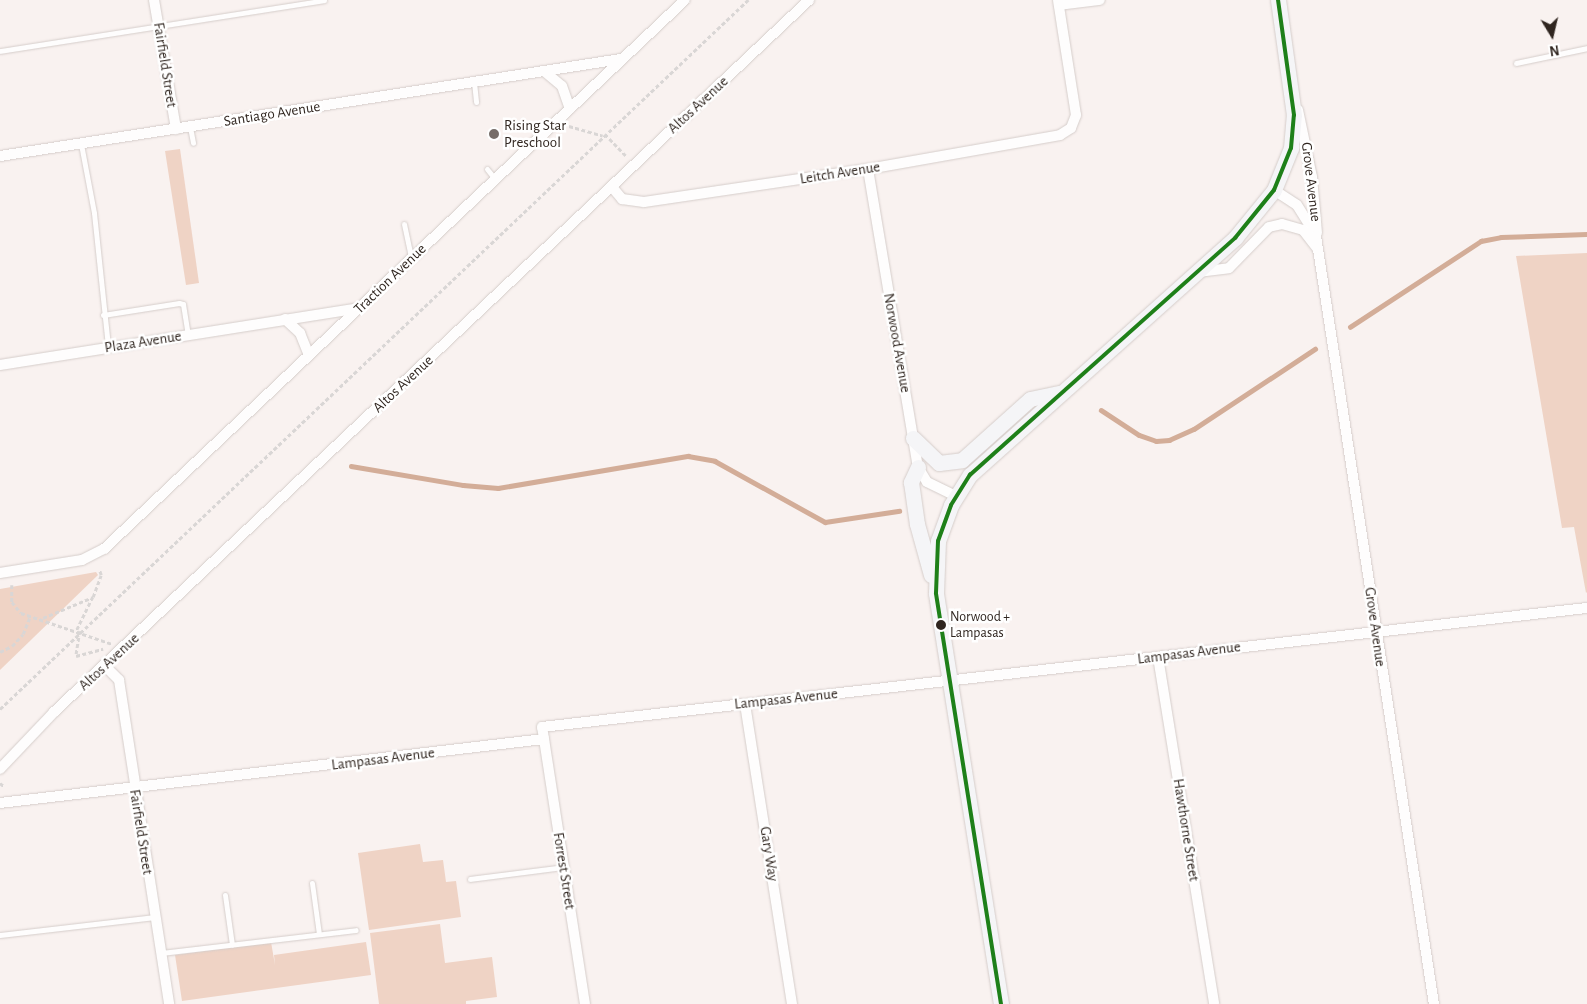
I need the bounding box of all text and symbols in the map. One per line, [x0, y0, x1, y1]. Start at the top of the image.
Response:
north arrow [1527, 10, 1577, 60]
street label: Fairfield Street [149, 21, 181, 109]
text: N [1548, 42, 1560, 57]
street label: Altos Avenue [664, 72, 732, 138]
street label: Santiago Avenue [222, 97, 322, 131]
place label: Rising Star Preschool [504, 116, 566, 151]
marker: Rising Star Preschool [488, 128, 500, 140]
street label: Grove Avenue [1297, 141, 1325, 223]
street label: Leitch Avenue [799, 158, 881, 188]
street label: Traction Avenue [350, 240, 430, 318]
street label: Norwood Avenue [879, 292, 915, 394]
street label: Plaza Avenue [103, 327, 183, 357]
street label: Altos Avenue [369, 351, 437, 417]
street label: Grove Avenue [1361, 586, 1389, 668]
place label: Norwood + Lampasas [950, 609, 1010, 642]
marker: Norwood + Lampasas [936, 620, 946, 630]
street label: Altos Avenue [75, 629, 143, 695]
street label: Lampasas Avenue [1136, 638, 1242, 668]
street label: Lampasas Avenue [733, 685, 839, 713]
street label: Lampasas Avenue [330, 744, 436, 774]
street label: Hawthorne Street [1169, 777, 1203, 883]
street label: Fairfield Street [125, 788, 157, 876]
street label: Gary Way [756, 825, 782, 883]
street label: Forrest Street [549, 831, 579, 911]

